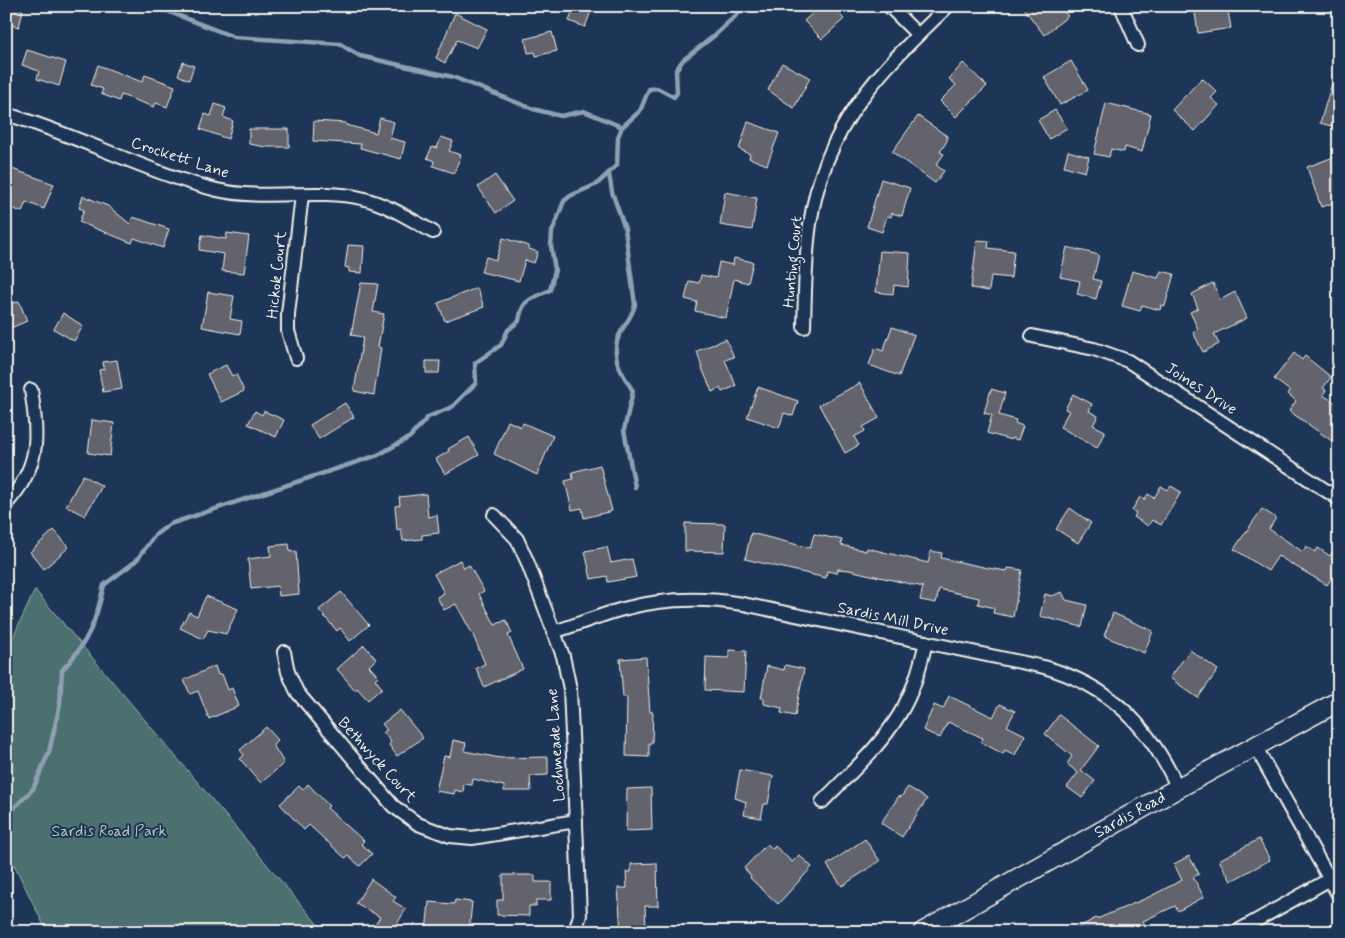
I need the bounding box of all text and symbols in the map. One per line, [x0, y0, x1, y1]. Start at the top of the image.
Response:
street label: Crockett Lane [128, 132, 232, 184]
street label: Hunting Court [779, 215, 808, 309]
street label: Hickok Court [262, 230, 292, 320]
street label: Joines Drive [1161, 358, 1241, 420]
street label: Sardis Mill Drive [836, 597, 950, 641]
street label: Lochmeade Lane [542, 688, 570, 802]
street label: Bethwyck Court [333, 713, 422, 808]
street label: Sardis Road [1091, 787, 1169, 843]
park label: Sardis Road Park [52, 821, 166, 842]

